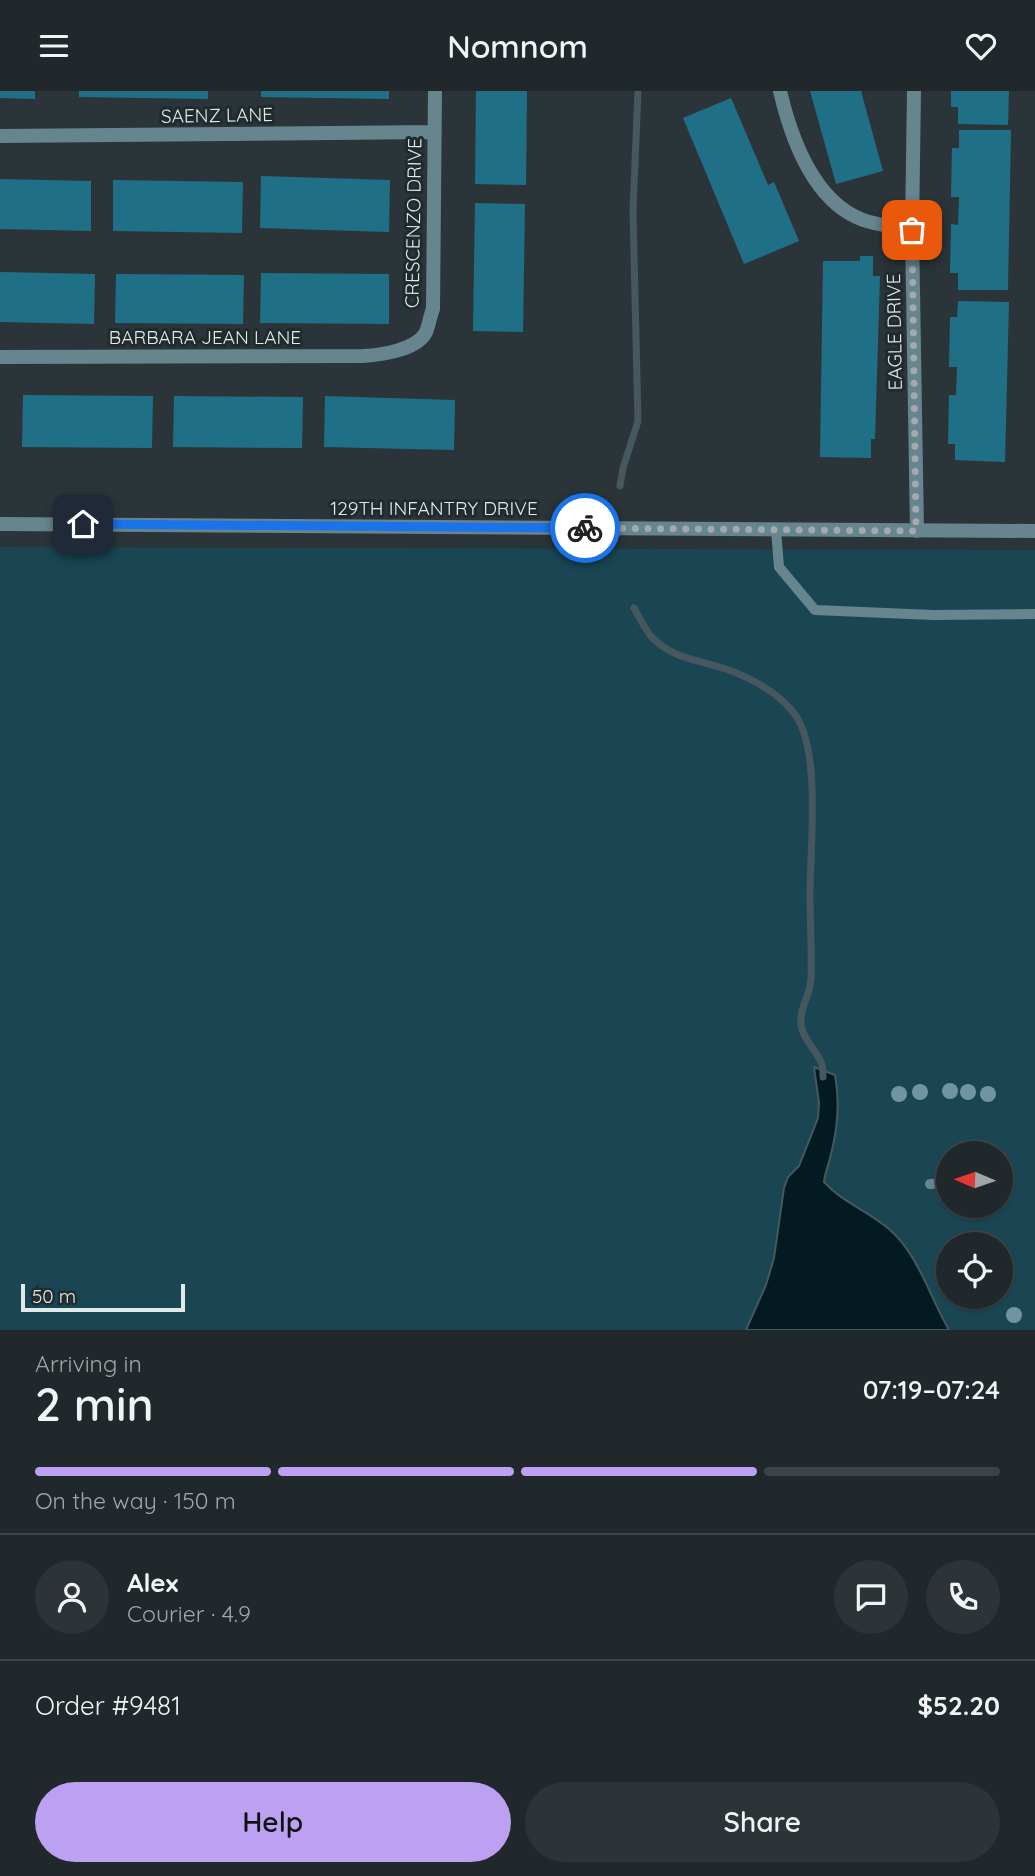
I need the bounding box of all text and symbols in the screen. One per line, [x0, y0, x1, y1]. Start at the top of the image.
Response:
text: Nomnom [447, 26, 588, 66]
icon: menu [35, 27, 73, 65]
icon: heart [962, 27, 1000, 65]
street label: SAENZ LANE [161, 102, 273, 128]
street label: CRESCENZO DRIVE [400, 138, 426, 308]
pin [882, 200, 942, 260]
icon: bag [893, 211, 931, 249]
street label: EAGLE DRIVE [881, 273, 907, 391]
street label: BARBARA JEAN LANE [109, 325, 301, 349]
courier [550, 493, 620, 563]
pin [53, 494, 113, 554]
street label: 129TH INFANTRY DRIVE [330, 496, 538, 520]
icon: home [64, 505, 102, 543]
icon: bike [566, 509, 604, 547]
north arrow [936, 1141, 1013, 1218]
map controls [936, 1141, 1013, 1309]
button: locate [936, 1232, 1013, 1309]
scale bar [21, 1281, 186, 1313]
text: 50 m [32, 1284, 76, 1308]
text: Arriving in [35, 1349, 142, 1378]
text: 07:19–07:24 [863, 1373, 1000, 1406]
text: 2 min [35, 1375, 154, 1433]
text: On the way · 150 m [35, 1486, 236, 1515]
button: person [35, 1560, 109, 1634]
button: chat [834, 1560, 908, 1634]
button: phone [926, 1560, 1000, 1634]
text: Alex [127, 1566, 178, 1599]
text: Courier · 4.9 [127, 1599, 251, 1628]
text: Order #9481 [35, 1689, 181, 1722]
text: $52.20 [917, 1689, 1000, 1722]
button: Help [35, 1782, 511, 1862]
button: Share [525, 1782, 1000, 1862]

